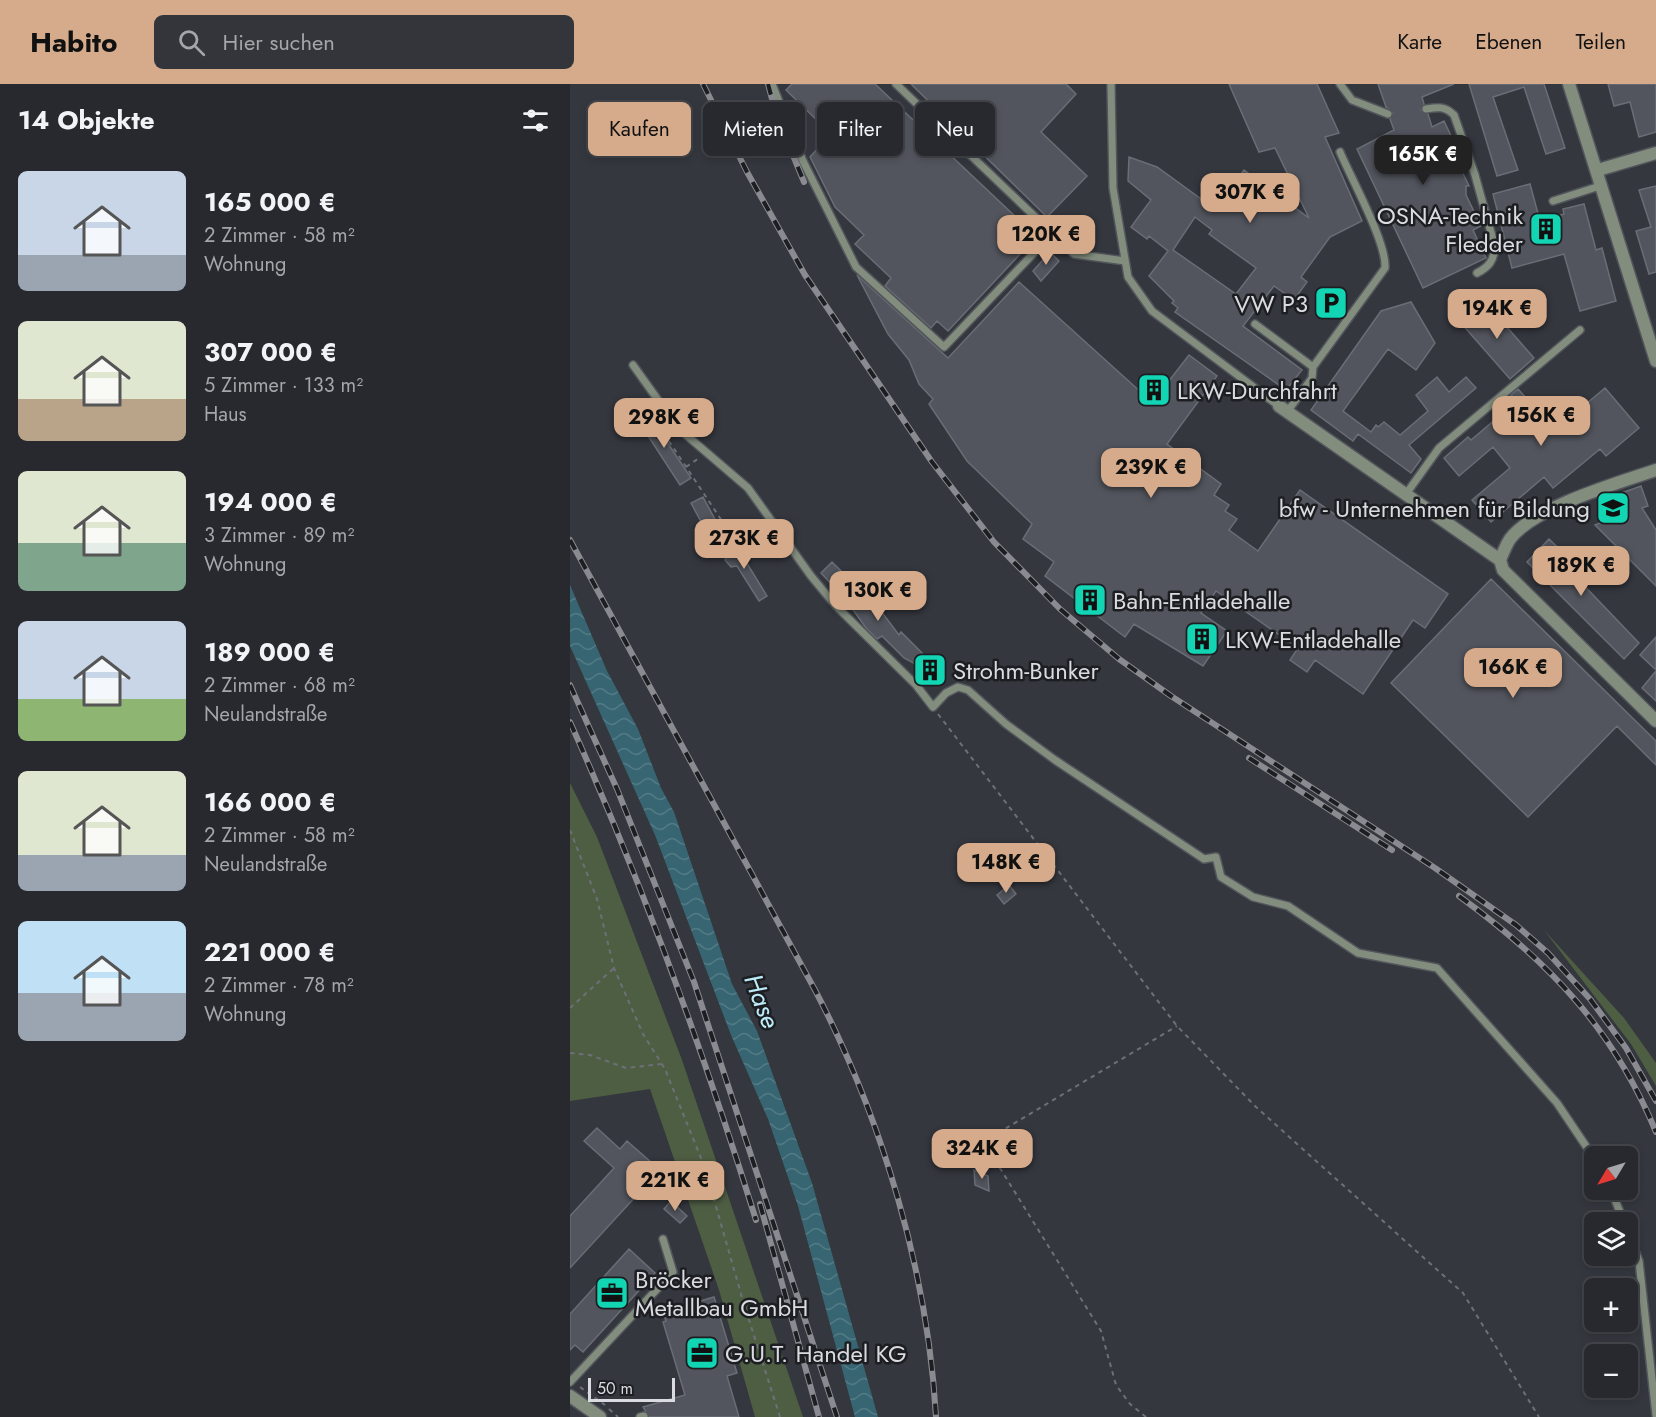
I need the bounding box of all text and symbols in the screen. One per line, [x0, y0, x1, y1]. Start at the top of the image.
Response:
search box [154, 15, 574, 69]
text: Habito [30, 22, 118, 63]
icon: search [175, 26, 208, 59]
text: Hier suchen [223, 26, 335, 58]
text: Karte [1397, 27, 1442, 57]
text: Ebenen [1475, 27, 1542, 57]
text: Teilen [1575, 27, 1626, 57]
text: 14 Objekte [18, 101, 155, 139]
chip: Kaufen [588, 102, 691, 156]
chip: Mieten [703, 102, 805, 156]
chip: Filter [817, 102, 903, 156]
chip: Neu [915, 102, 995, 156]
icon: filters [519, 104, 552, 137]
pin: 165K € [1374, 135, 1472, 186]
text: 165K € [1388, 140, 1458, 169]
pin: 307K € [1201, 173, 1299, 224]
text: 307K € [1215, 178, 1285, 207]
text: 165 000 € [204, 183, 336, 221]
icon: home [66, 195, 138, 267]
place label: OSNA-Technik Fledder [1377, 198, 1524, 261]
building icon: OSNA-Technik Fledder [1528, 211, 1564, 247]
pin: 120K € [997, 215, 1095, 266]
text: 120K € [1011, 220, 1081, 249]
text: 2 Zimmer · 58 m² [204, 221, 355, 250]
text: Wohnung [204, 250, 287, 279]
parking icon: VW P3 [1313, 285, 1349, 321]
place label: VW P3 [1234, 286, 1308, 321]
pin: 194K € [1448, 289, 1546, 340]
text: 194K € [1462, 294, 1532, 323]
text: 307 000 € [204, 333, 337, 371]
icon: home [66, 345, 138, 417]
text: 5 Zimmer · 133 m² [204, 371, 363, 400]
building icon: LKW-Durchfahrt [1136, 372, 1172, 408]
place label: LKW-Durchfahrt [1177, 373, 1337, 408]
pin: 156K € [1492, 396, 1590, 447]
pin: 298K € [615, 398, 713, 449]
text: Haus [204, 400, 246, 429]
text: 156K € [1506, 401, 1576, 430]
text: 298K € [628, 403, 700, 432]
pin: 239K € [1102, 448, 1200, 499]
text: 239K € [1115, 453, 1187, 482]
text: 194 000 € [204, 483, 337, 521]
school or university icon: bfw - Unternehmen für Bildung [1595, 490, 1631, 526]
place label: bfw - Unternehmen für Bildung [1279, 491, 1590, 526]
icon: home [66, 495, 138, 567]
pin: 273K € [695, 519, 793, 570]
text: 3 Zimmer · 89 m² [204, 521, 354, 550]
text: 273K € [709, 524, 779, 553]
pin: 189K € [1532, 546, 1630, 597]
text: Wohnung [204, 550, 287, 579]
text: 189K € [1546, 551, 1616, 580]
pin: 130K € [829, 571, 927, 622]
text: 130K € [844, 576, 912, 605]
building icon: Bahn-Entladehalle [1072, 582, 1108, 618]
place label: Bahn-Entladehalle [1113, 583, 1290, 618]
building icon: LKW-Entladehalle [1184, 621, 1220, 657]
place label: LKW-Entladehalle [1225, 622, 1401, 657]
text: 189 000 € [204, 633, 335, 671]
icon: home [66, 645, 138, 717]
pin: 166K € [1464, 648, 1562, 699]
building icon: Strohm-Bunker [912, 652, 948, 688]
place label: Strohm-Bunker [953, 653, 1099, 688]
text: 166K € [1478, 653, 1548, 682]
text: 2 Zimmer · 68 m² [204, 671, 355, 700]
text: Neulandstraße [204, 700, 327, 729]
text: 166 000 € [204, 783, 336, 821]
icon: home [66, 795, 138, 867]
text: 2 Zimmer · 58 m² [204, 821, 355, 850]
pin: 148K € [957, 843, 1055, 894]
text: 148K € [971, 848, 1041, 877]
text: Neulandstraße [204, 850, 327, 879]
text: 221 000 € [204, 933, 336, 971]
icon: home [66, 945, 138, 1017]
water label: Hase [734, 968, 790, 1034]
text: 2 Zimmer · 78 m² [204, 971, 354, 1000]
text: Wohnung [204, 1000, 287, 1029]
pin: 324K € [933, 1129, 1031, 1180]
text: 324K € [946, 1134, 1018, 1163]
north arrow [1584, 1146, 1638, 1200]
map controls [1584, 1146, 1638, 1398]
pin: 221K € [626, 1161, 724, 1212]
text: 221K € [640, 1166, 710, 1195]
button: layers [1584, 1212, 1638, 1266]
place label: Bröcker Metallbau GmbH [635, 1262, 808, 1325]
office icon: Bröcker Metallbau GmbH [594, 1275, 630, 1311]
button: + [1584, 1278, 1638, 1332]
office icon: G.U.T. Handel KG [684, 1335, 720, 1371]
place label: G.U.T. Handel KG [725, 1336, 907, 1371]
button: − [1584, 1344, 1638, 1398]
scale bar [588, 1375, 675, 1402]
text: 50 m [597, 1377, 633, 1400]

